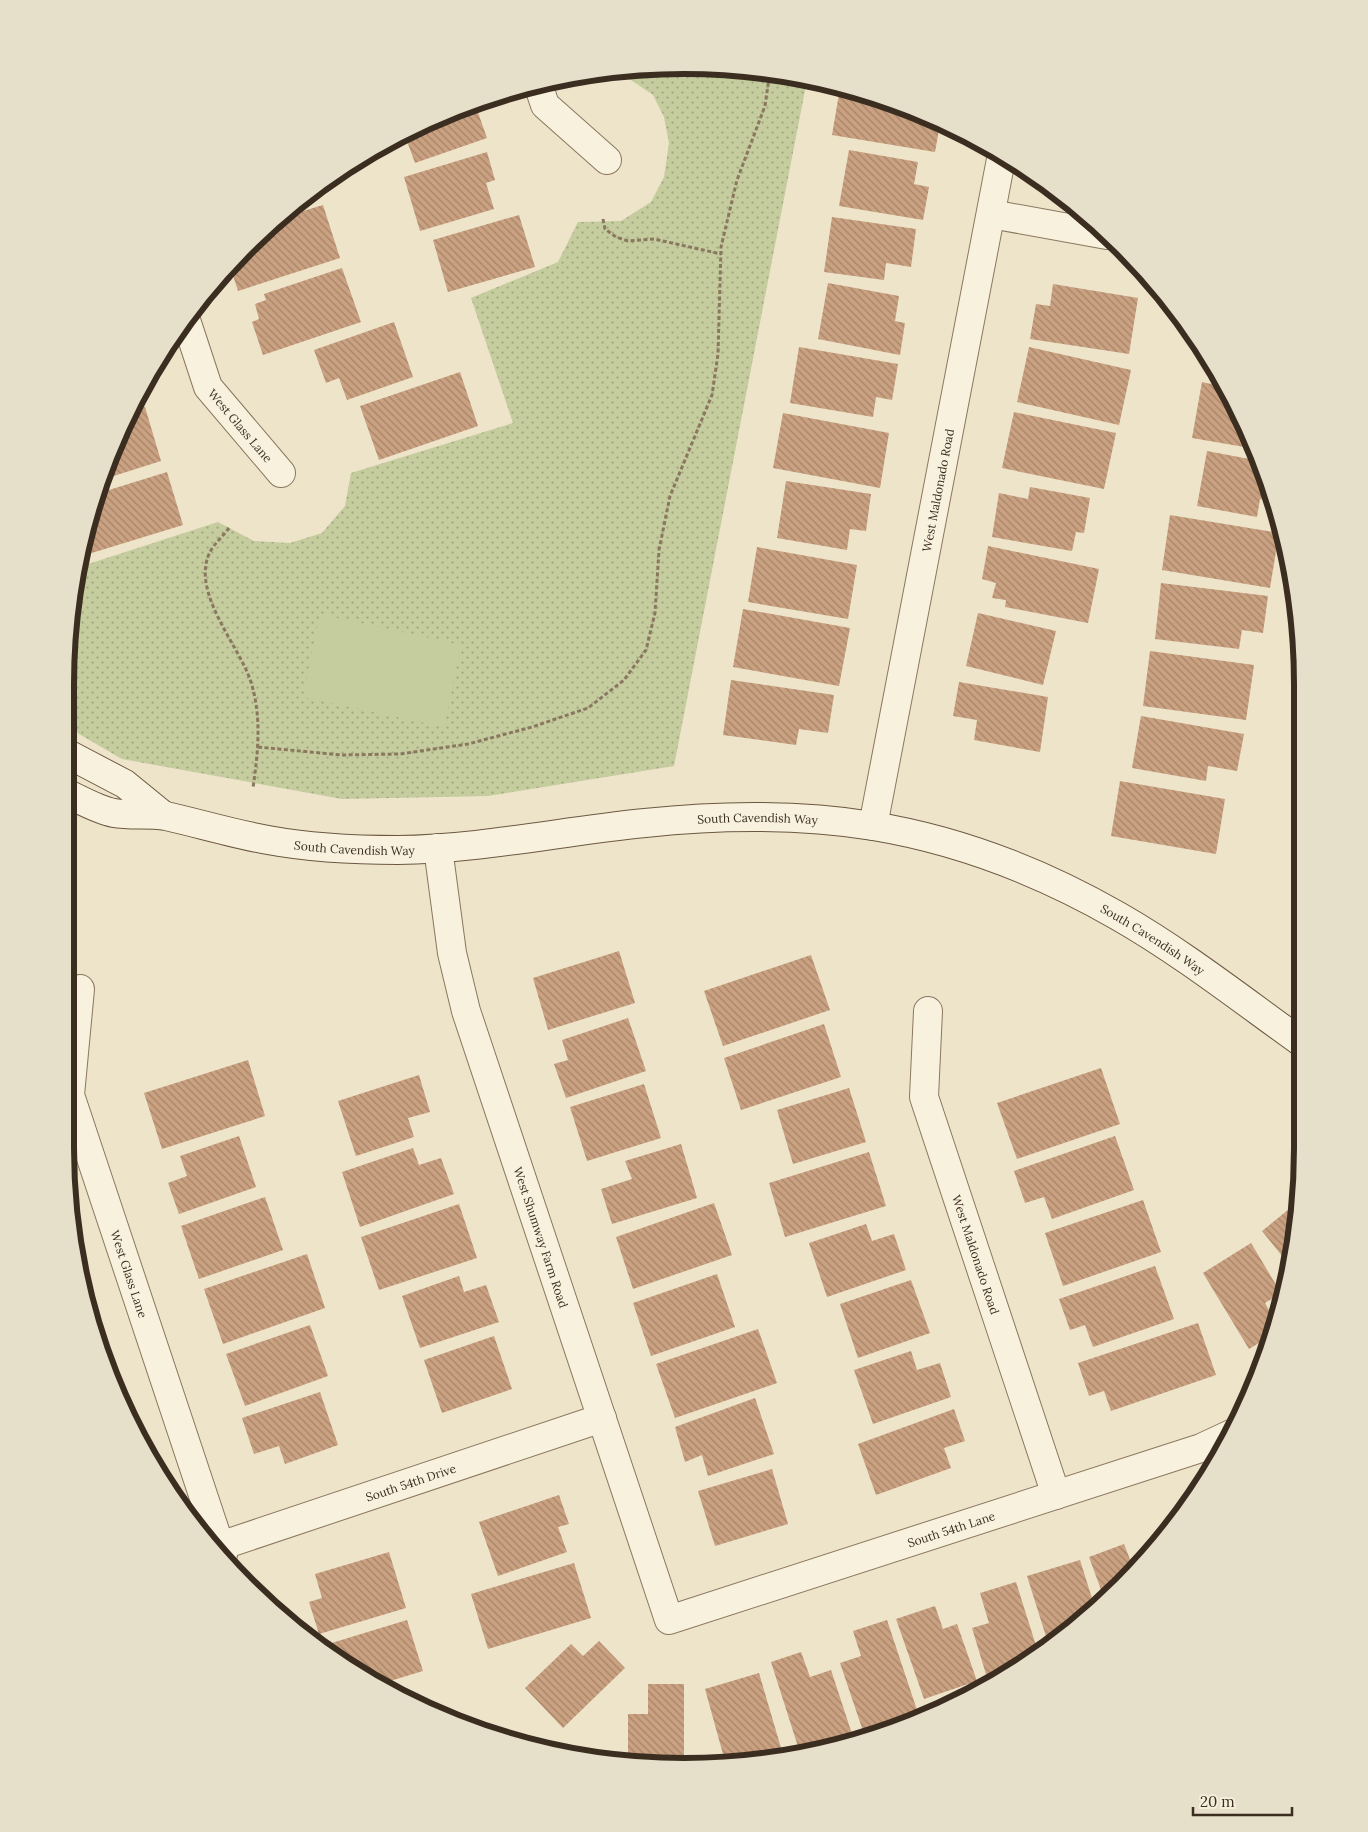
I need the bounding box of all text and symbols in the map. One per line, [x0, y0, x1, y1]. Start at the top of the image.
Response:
street label: West Glass Lane [205, 386, 276, 466]
street label: West Maldonado Road [918, 427, 957, 553]
street label: South Cavendish Way [697, 809, 819, 827]
street label: South Cavendish Way [293, 837, 416, 858]
street label: South Cavendish Way [1098, 900, 1209, 978]
street label: West Shumway Farm Road [511, 1165, 572, 1310]
street label: West Maldonado Road [949, 1193, 1003, 1316]
street label: West Glass Lane [108, 1228, 151, 1320]
street label: South 54th Drive [364, 1460, 458, 1504]
street label: South 54th Lane [905, 1507, 997, 1550]
scale bar [1193, 1784, 1292, 1816]
text: 20 m [1200, 1792, 1235, 1811]

